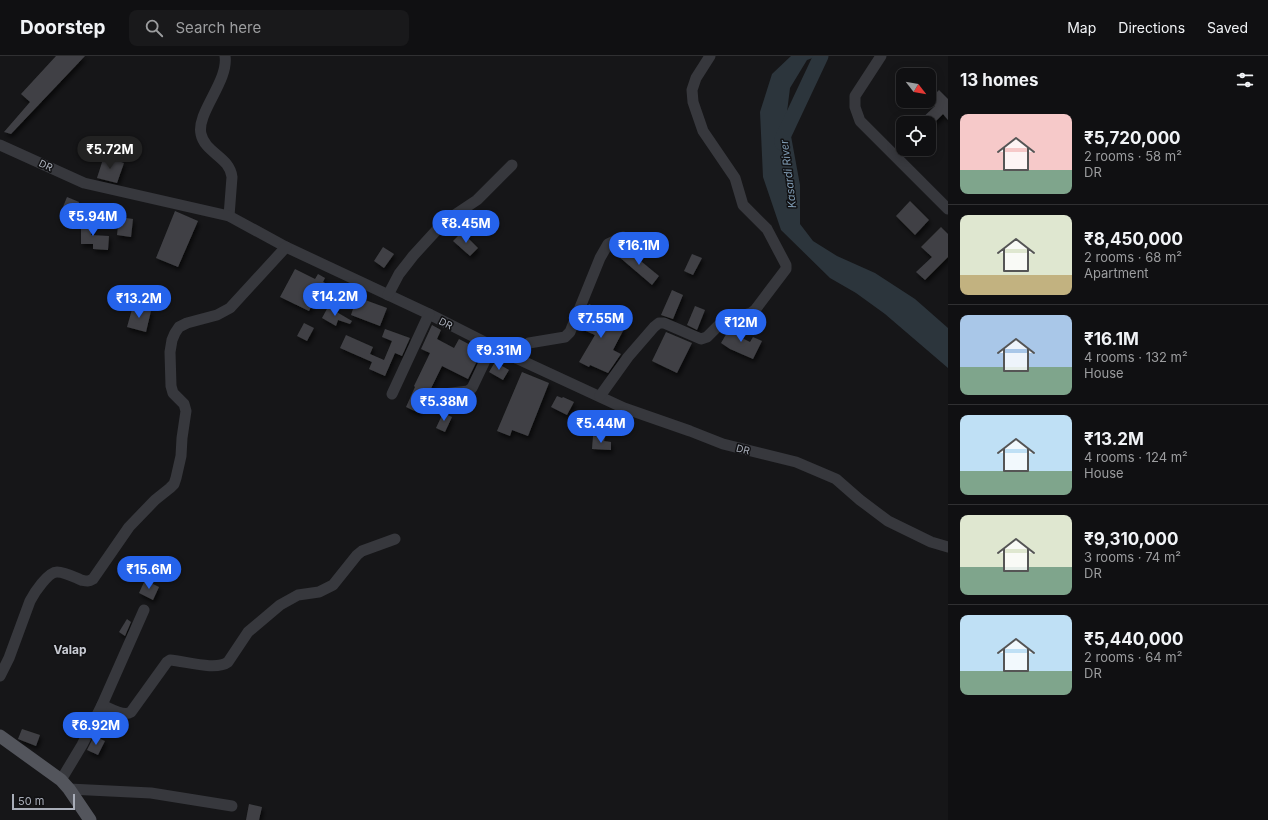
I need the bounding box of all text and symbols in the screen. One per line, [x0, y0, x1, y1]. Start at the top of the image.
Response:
search box [129, 10, 409, 46]
text: Doorstep [20, 16, 105, 39]
icon: search [143, 17, 165, 39]
text: Search here [175, 18, 261, 37]
text: Map [1067, 19, 1096, 36]
text: Directions [1118, 19, 1185, 36]
text: Saved [1207, 19, 1248, 36]
north arrow [896, 68, 936, 108]
map controls [896, 68, 936, 156]
icon: filters [1234, 69, 1256, 91]
text: 13 homes [960, 70, 1039, 90]
button: locate [896, 116, 936, 156]
text: ₹5,720,000 [1084, 128, 1181, 148]
icon: home [992, 130, 1040, 178]
pin: ₹5.72M [77, 136, 143, 170]
water label: Kasardi River [777, 138, 799, 209]
text: ₹5.72M [86, 141, 134, 157]
text: 2 rooms · 58 m² [1084, 148, 1182, 164]
street label: DR [37, 157, 55, 174]
text: DR [1084, 164, 1102, 180]
pin: ₹5.94M [60, 203, 126, 237]
text: ₹5.94M [69, 208, 117, 224]
pin: ₹8.45M [433, 210, 499, 244]
text: ₹8.45M [441, 215, 491, 231]
text: ₹8,450,000 [1084, 229, 1183, 249]
icon: home [992, 231, 1040, 279]
pin: ₹16.1M [606, 232, 672, 266]
text: ₹16.1M [618, 237, 660, 253]
text: 2 rooms · 68 m² [1084, 249, 1182, 265]
text: Apartment [1084, 265, 1149, 281]
pin: ₹14.2M [302, 283, 368, 317]
pin: ₹13.2M [106, 285, 172, 319]
text: ₹14.2M [312, 288, 358, 304]
text: ₹13.2M [116, 290, 162, 306]
pin: ₹7.55M [568, 305, 634, 339]
pin: ₹12M [717, 309, 765, 343]
text: ₹7.55M [578, 310, 624, 326]
text: ₹12M [724, 314, 758, 330]
street label: DR [437, 315, 455, 332]
text: ₹16.1M [1084, 329, 1139, 349]
icon: home [992, 331, 1040, 379]
pin: ₹9.31M [466, 337, 532, 371]
text: ₹9.31M [476, 342, 522, 358]
text: 4 rooms · 132 m² [1084, 349, 1188, 365]
text: House [1084, 365, 1124, 381]
pin: ₹5.38M [411, 388, 477, 422]
text: ₹5.38M [420, 393, 468, 409]
pin: ₹5.44M [568, 410, 634, 444]
text: ₹5.44M [576, 415, 626, 431]
text: ₹13.2M [1084, 429, 1144, 449]
icon: home [992, 431, 1040, 479]
street label: DR [735, 442, 752, 457]
text: 4 rooms · 124 m² [1084, 449, 1188, 465]
text: House [1084, 465, 1124, 481]
text: ₹9,310,000 [1084, 529, 1178, 549]
icon: home [992, 531, 1040, 579]
text: 3 rooms · 74 m² [1084, 549, 1181, 565]
pin: ₹15.6M [116, 556, 182, 590]
text: ₹15.6M [126, 561, 172, 577]
text: DR [1084, 565, 1102, 581]
text: ₹5,440,000 [1084, 629, 1183, 649]
icon: home [992, 631, 1040, 679]
district label: Valap [54, 642, 87, 657]
text: 2 rooms · 64 m² [1084, 649, 1182, 665]
text: DR [1084, 665, 1102, 681]
pin: ₹6.92M [63, 712, 129, 746]
text: ₹6.92M [72, 717, 120, 733]
scale bar [12, 792, 75, 811]
text: 50 m [18, 794, 44, 808]

